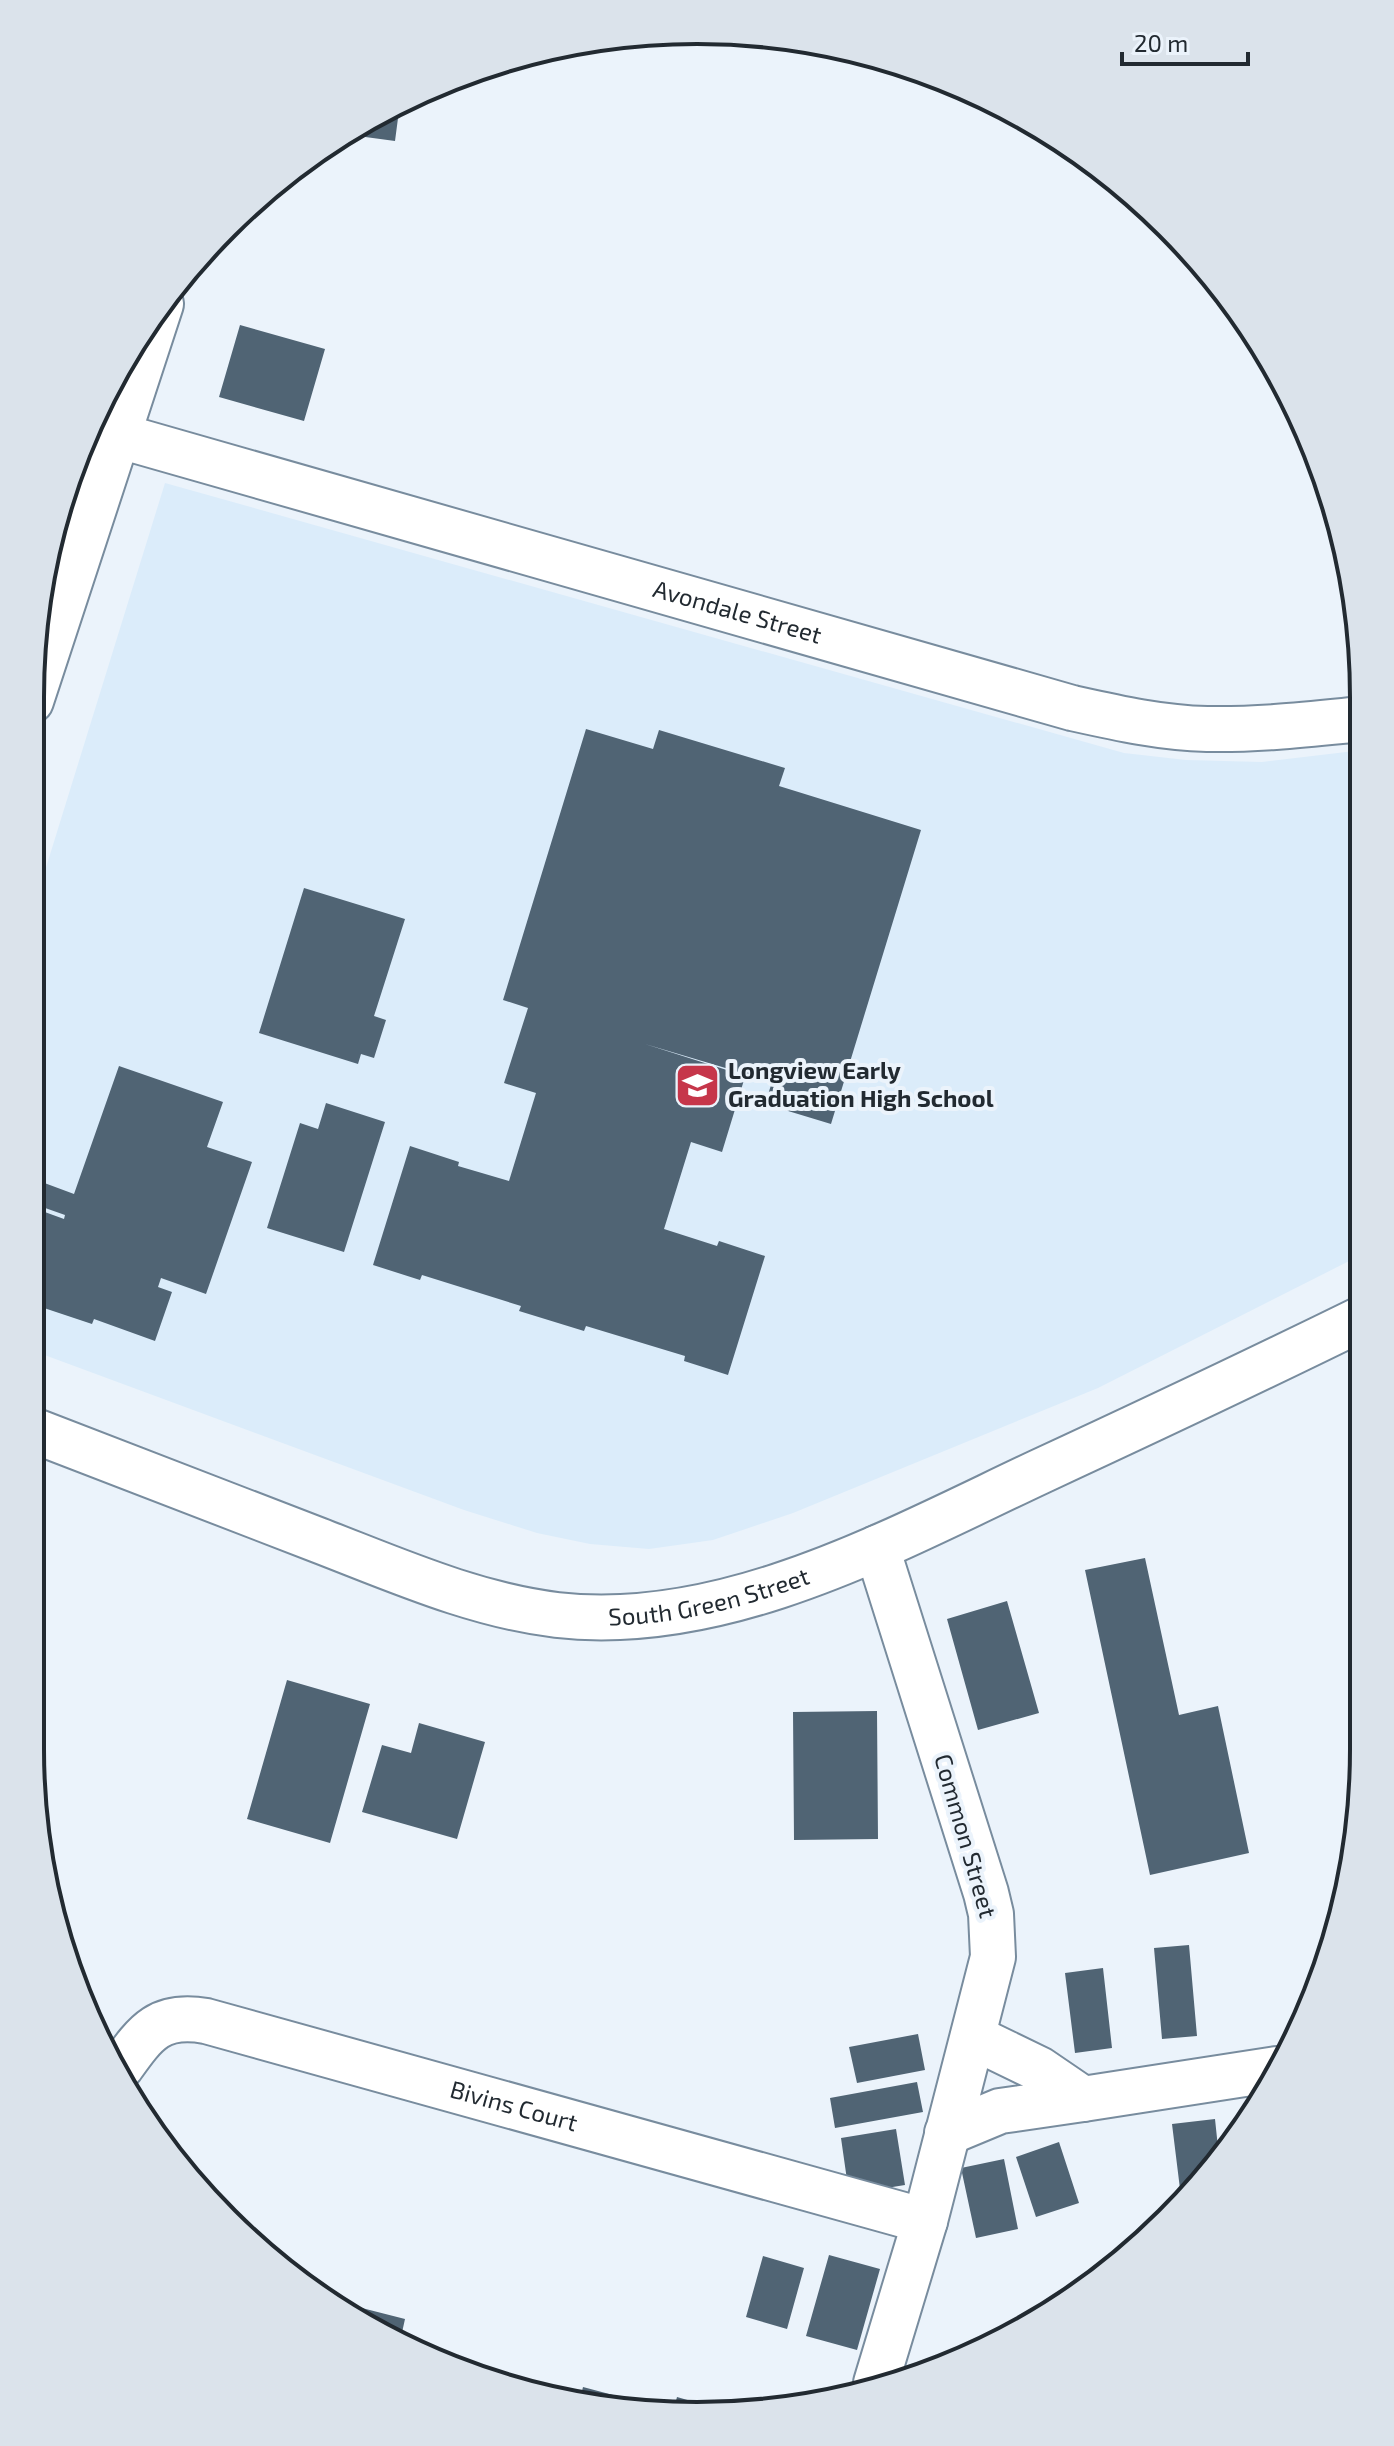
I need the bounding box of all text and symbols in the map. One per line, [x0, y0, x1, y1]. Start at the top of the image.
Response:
scale bar [1122, 16, 1248, 66]
text: 20 m [1134, 28, 1188, 57]
street label: Avondale Street [650, 573, 825, 649]
place label: Longview Early Graduation High School [728, 1055, 994, 1112]
school or university icon: Longview Early Graduation High School [673, 1061, 721, 1109]
street label: South Green Street [608, 1561, 813, 1631]
street label: Common Street [929, 1750, 1004, 1921]
street label: Bivins Court [447, 2074, 581, 2137]

